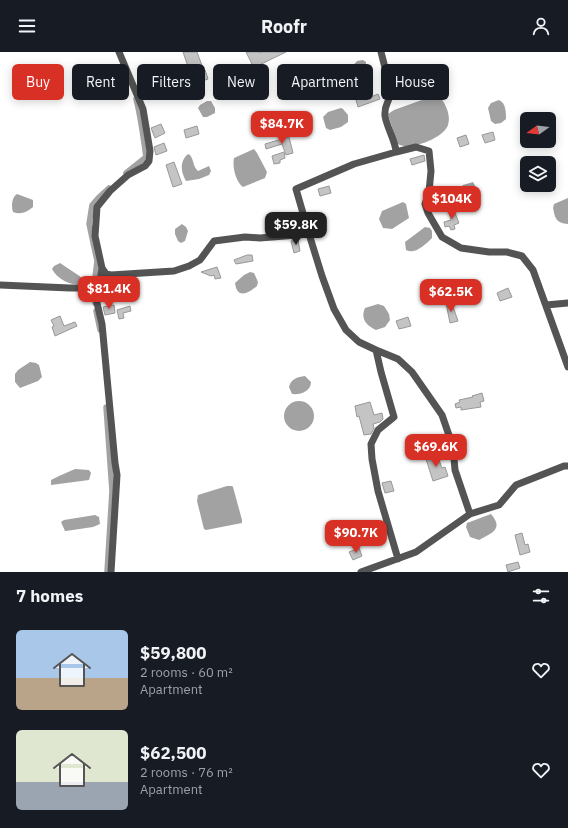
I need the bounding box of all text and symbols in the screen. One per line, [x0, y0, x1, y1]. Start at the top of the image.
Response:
icon: menu [16, 15, 38, 37]
text: Roofr [261, 15, 307, 38]
icon: person [530, 15, 552, 37]
chip: Buy [12, 64, 64, 100]
chip: Rent [72, 64, 129, 100]
chip: Filters [137, 64, 205, 100]
chip: New [213, 64, 269, 100]
chip: Apartment [277, 64, 373, 100]
chip: House [381, 64, 449, 100]
pin: $84.7K [249, 111, 315, 145]
north arrow [520, 112, 556, 148]
map controls [520, 112, 556, 192]
text: $84.7K [260, 115, 304, 132]
button: layers [520, 156, 556, 192]
pin: $104K [424, 186, 480, 220]
text: $104K [432, 190, 472, 207]
pin: $59.8K [263, 212, 329, 246]
text: $59.8K [274, 216, 318, 233]
pin: $81.4K [76, 276, 142, 310]
pin: $62.5K [418, 279, 484, 313]
text: $81.4K [87, 280, 131, 297]
text: $62.5K [429, 283, 473, 300]
pin: $69.6K [403, 434, 469, 468]
text: $69.6K [414, 438, 458, 455]
pin: $90.7K [323, 520, 389, 554]
text: $90.7K [334, 524, 378, 541]
text: 7 homes [16, 585, 83, 607]
icon: filters [530, 585, 552, 607]
text: $59,800 [140, 642, 207, 664]
icon: home [48, 646, 96, 694]
icon: heart [530, 659, 552, 681]
text: 2 rooms · 60 m² [140, 664, 233, 681]
text: Apartment [140, 681, 203, 698]
text: $62,500 [140, 742, 207, 764]
icon: home [48, 746, 96, 794]
icon: heart [530, 759, 552, 781]
text: 2 rooms · 76 m² [140, 764, 233, 781]
text: Apartment [140, 781, 203, 798]

